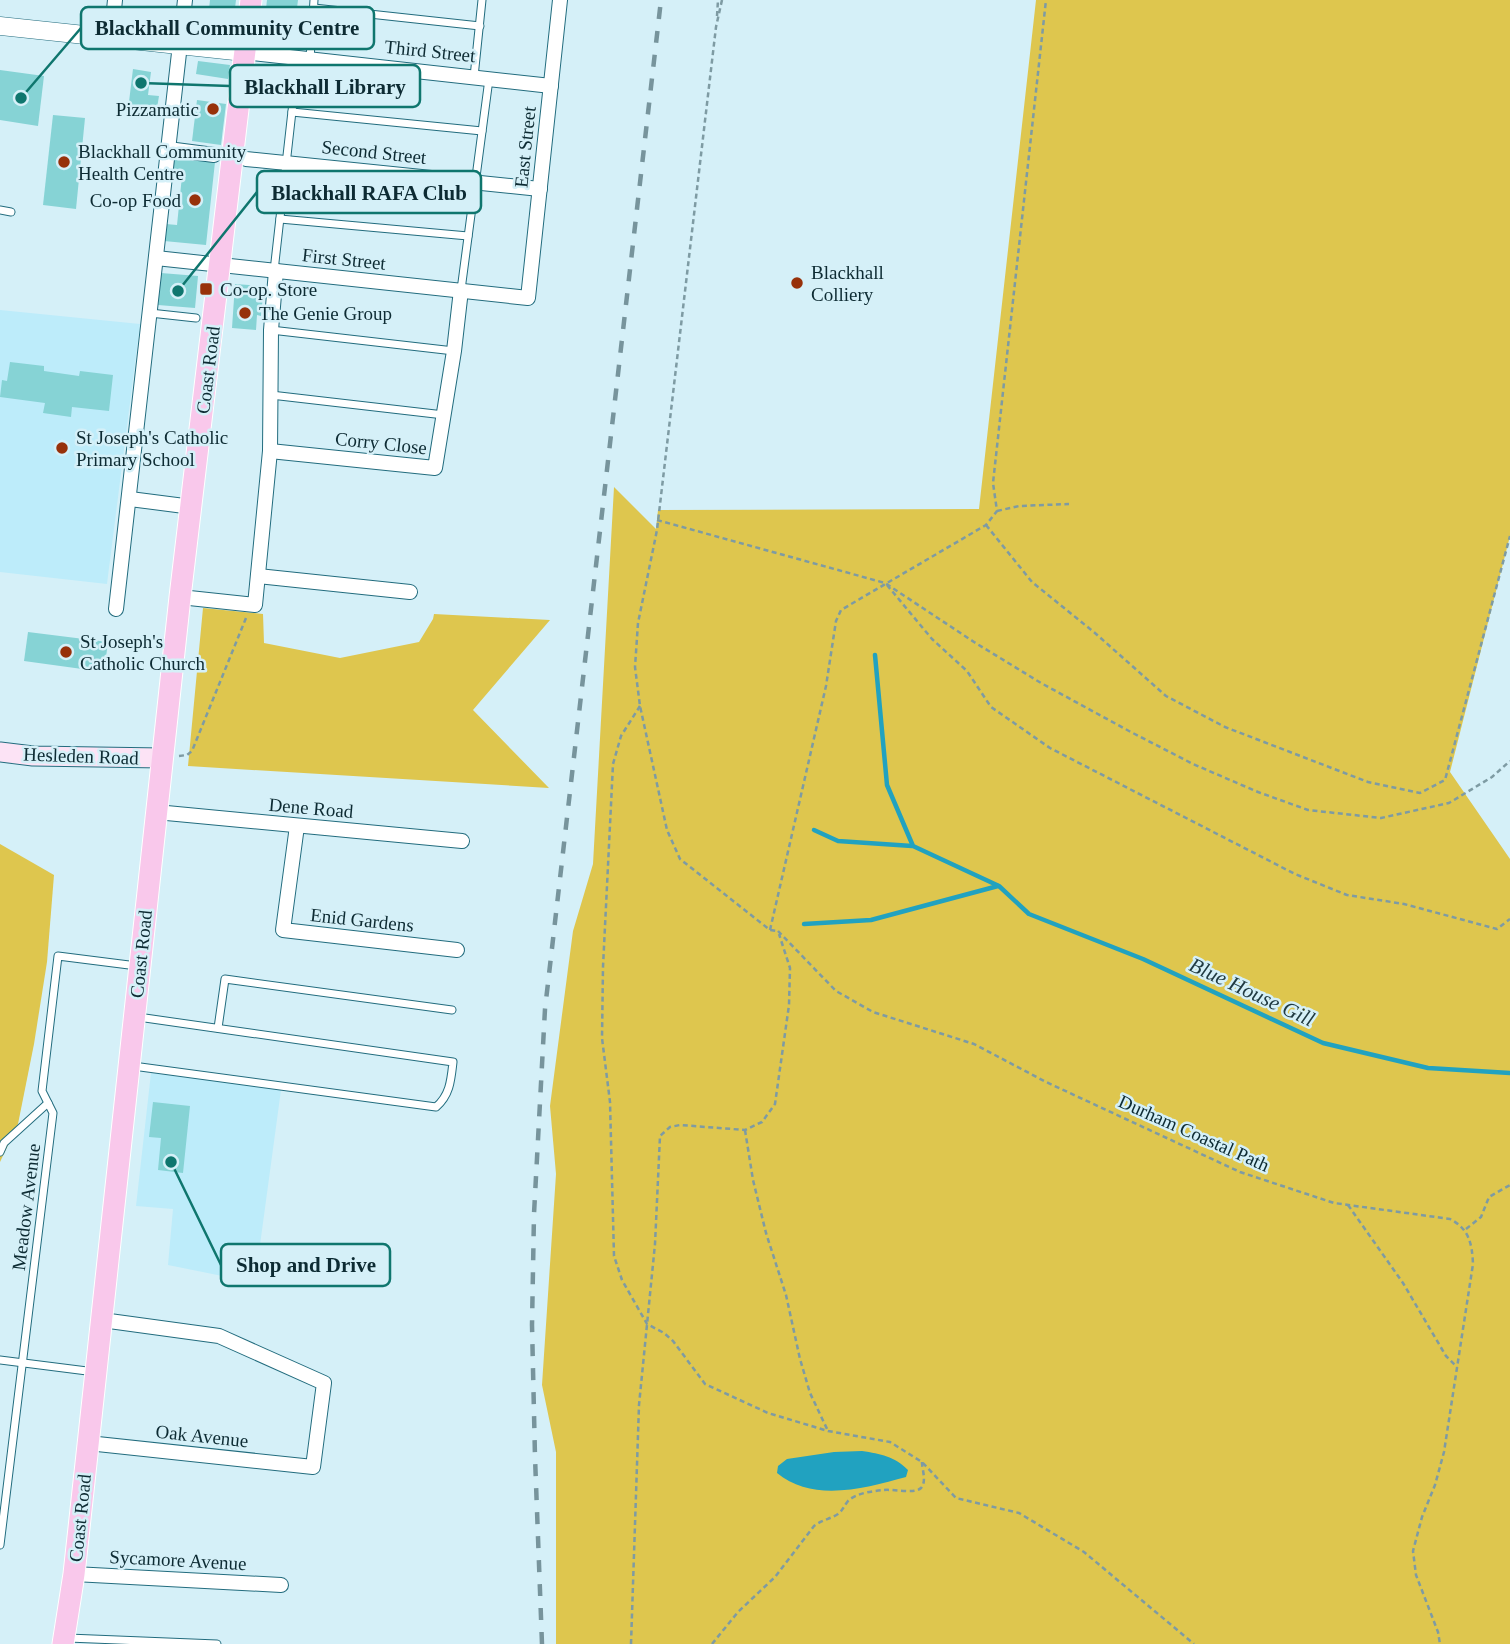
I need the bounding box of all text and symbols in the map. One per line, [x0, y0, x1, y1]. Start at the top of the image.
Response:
callout: Blackhall Community Centre [81, 7, 374, 49]
text: Blackhall Community Centre [95, 16, 359, 40]
street label: Third Street [384, 36, 477, 66]
callout: Blackhall Library [230, 65, 420, 107]
text: Blackhall Library [244, 75, 406, 99]
place label: Pizzamatic [116, 99, 199, 120]
marker: Pizzamatic [205, 101, 221, 117]
street label: East Street [510, 105, 540, 189]
street label: Second Street [321, 136, 428, 168]
place label: Blackhall Community Health Centre [78, 141, 247, 184]
marker: Blackhall Community Health Centre [56, 154, 72, 170]
callout: Blackhall RAFA Club [257, 171, 481, 213]
text: Blackhall RAFA Club [271, 181, 467, 205]
place label: Co-op Food [90, 190, 181, 211]
marker: Co-op Food [187, 192, 203, 208]
street label: First Street [301, 244, 388, 274]
place label: Blackhall Colliery [811, 262, 884, 305]
marker: Blackhall Colliery [789, 275, 805, 291]
place label: Co-op. Store [220, 279, 317, 300]
marker: Co-op. Store [198, 281, 214, 297]
place label: The Genie Group [259, 303, 392, 324]
marker: The Genie Group [237, 305, 253, 321]
street label: Coast Road [192, 324, 224, 415]
place label: St Joseph's Catholic Primary School [76, 427, 228, 470]
street label: Corry Close [334, 428, 428, 458]
marker: St Joseph's Catholic Primary School [54, 440, 70, 456]
place label: St Joseph's Catholic Church [80, 631, 206, 674]
marker: St Joseph's Catholic Church [58, 644, 74, 660]
street label: Hesleden Road [23, 743, 140, 769]
street label: Dene Road [268, 794, 355, 822]
street label: Enid Gardens [309, 904, 415, 936]
street label: Coast Road [126, 909, 156, 999]
water label: Blue House Gill [1186, 953, 1319, 1032]
street label: Durham Coastal Path [1115, 1090, 1273, 1176]
street label: Meadow Avenue [8, 1142, 44, 1272]
callout: Shop and Drive [221, 1244, 390, 1286]
text: Shop and Drive [236, 1253, 376, 1277]
street label: Oak Avenue [155, 1421, 249, 1451]
street label: Coast Road [65, 1473, 95, 1563]
street label: Sycamore Avenue [109, 1546, 247, 1574]

